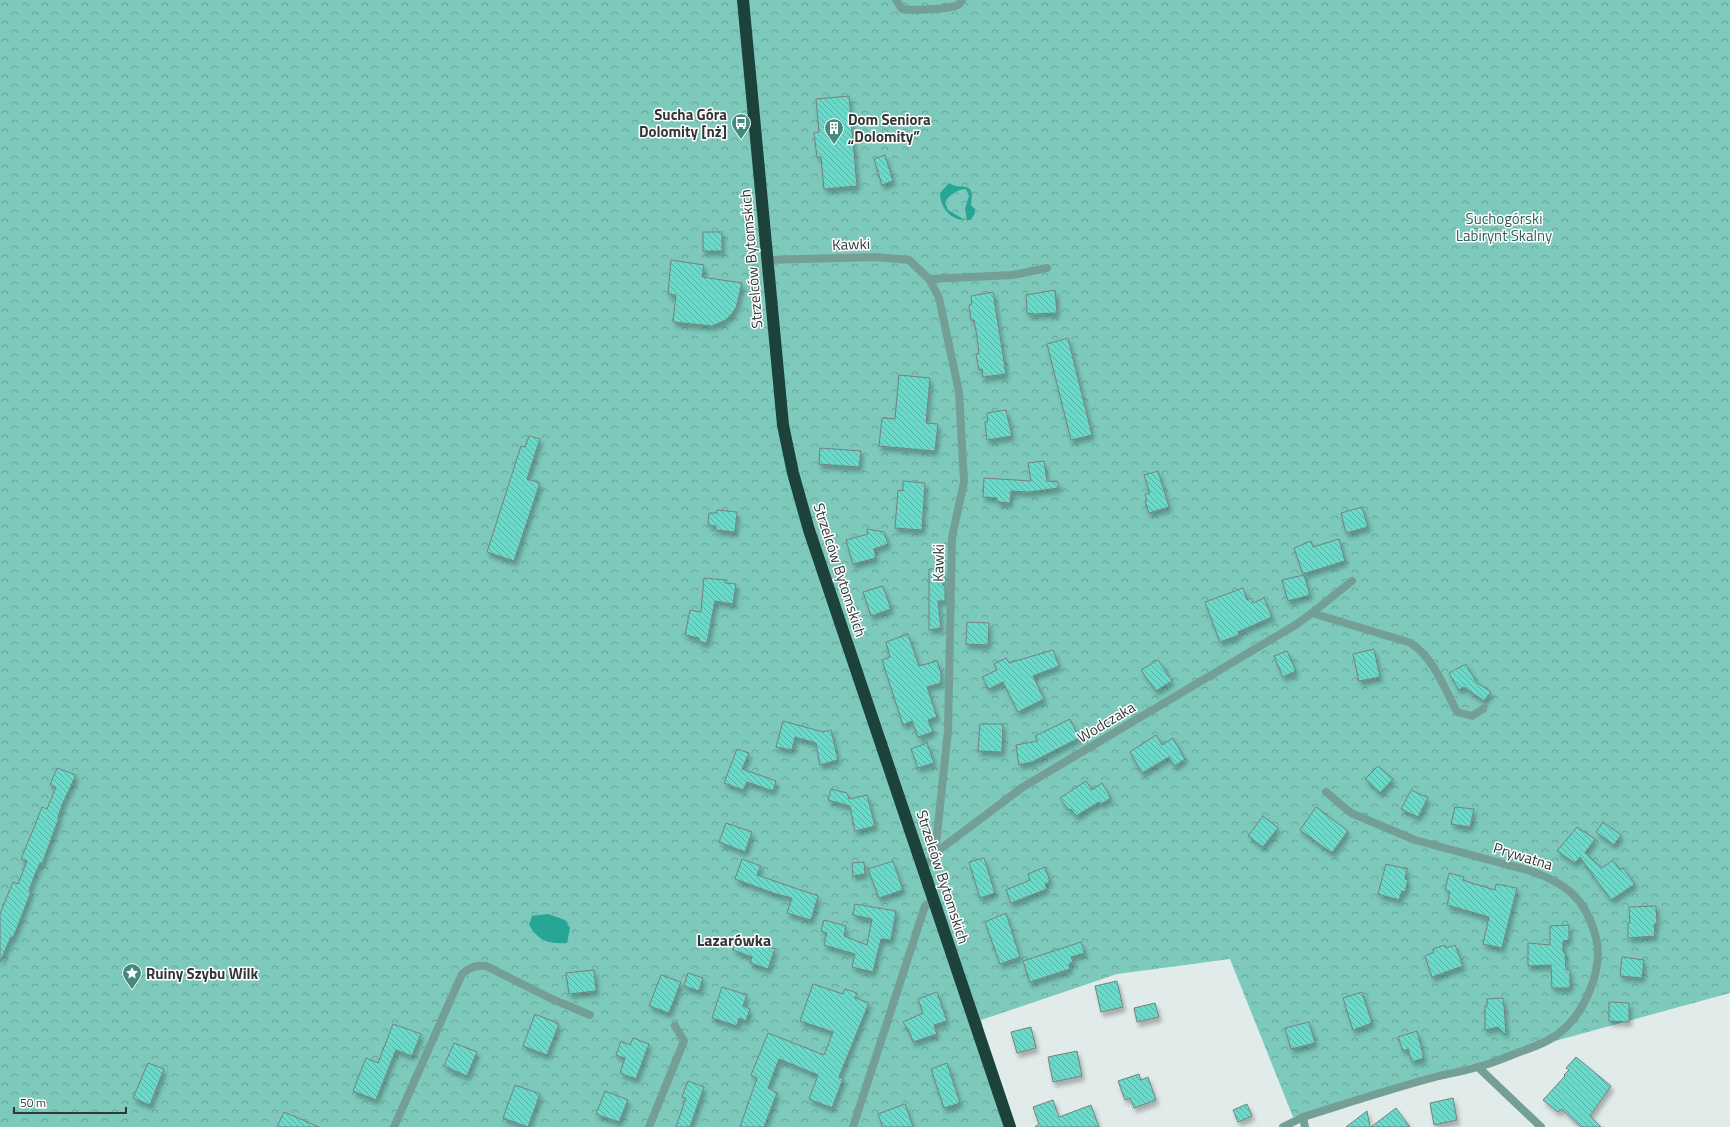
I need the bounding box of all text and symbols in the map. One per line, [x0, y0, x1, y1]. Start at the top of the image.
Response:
place label: Sucha Góra Dolomity [nż] [639, 103, 727, 143]
place label: Dom Seniora „Dolomity” [847, 108, 931, 148]
bus stop icon: Sucha Góra Dolomity [nż] [730, 112, 752, 140]
building icon: Dom Seniora „Dolomity” [823, 117, 845, 145]
street label: Strzelców Bytomskich [733, 189, 769, 329]
park label: Suchogórski Labirynt Skalny [1456, 207, 1552, 247]
street label: Kawki [832, 232, 870, 256]
street label: Strzelców Bytomskich [808, 500, 872, 640]
street label: Kawki [926, 544, 950, 582]
street label: Wodczaka [1072, 695, 1140, 748]
street label: Strzelców Bytomskich [911, 807, 975, 947]
street label: Prywatna [1490, 836, 1556, 876]
district label: Lazarówka [697, 928, 771, 952]
place icon: Ruiny Szybu Wilk [121, 962, 143, 990]
place label: Ruiny Szybu Wilk [146, 962, 259, 985]
scale bar [14, 1089, 126, 1115]
text: 50 m [20, 1093, 46, 1112]

